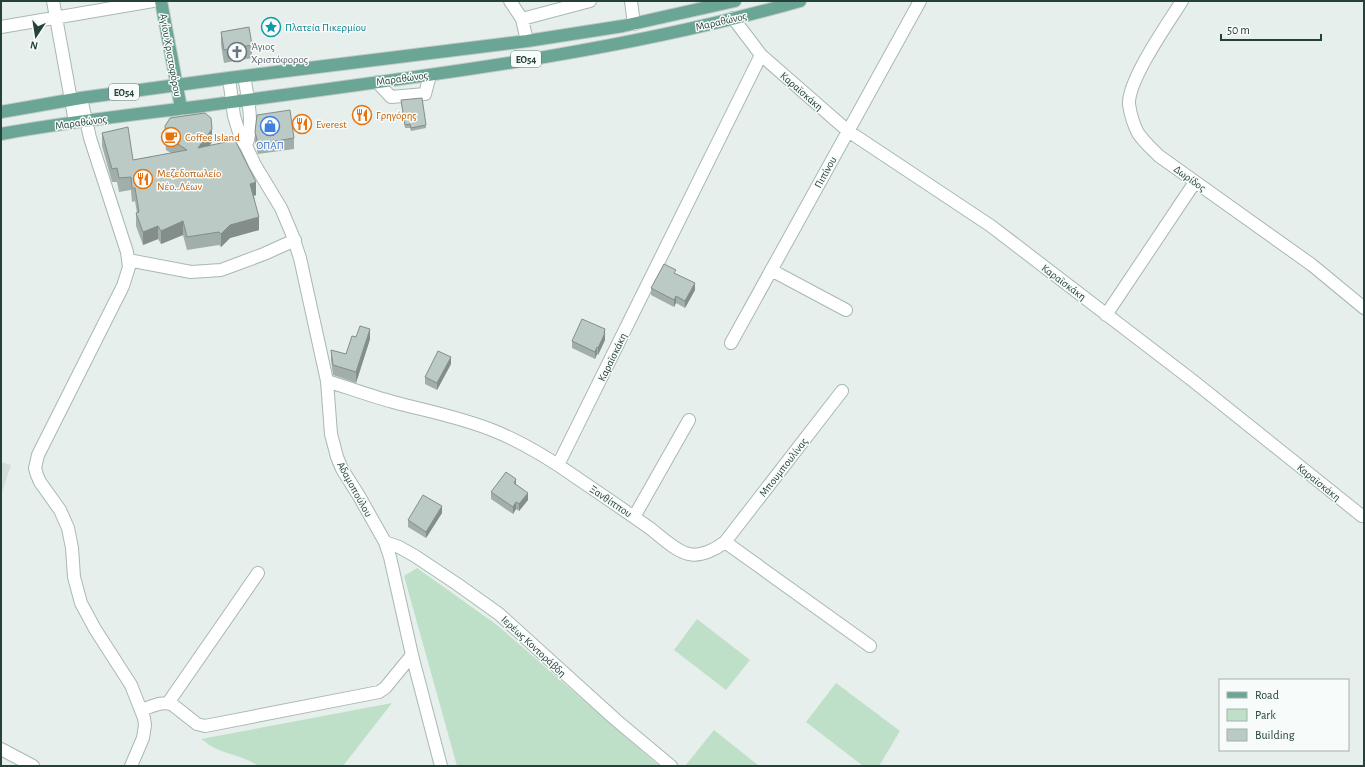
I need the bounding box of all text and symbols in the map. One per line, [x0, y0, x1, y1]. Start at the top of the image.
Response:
street label: Μαραθώνος [695, 10, 748, 33]
street label: Αγίου Χριστοφόρου [158, 13, 183, 98]
north arrow [16, 16, 56, 56]
place icon: Πλατεία Πικερμίου [260, 16, 282, 38]
scale bar [1221, 16, 1321, 42]
place label: Πλατεία Πικερμίου [285, 22, 366, 33]
text: 50 m [1227, 24, 1250, 36]
text: N [29, 39, 39, 51]
church icon: Άγιος Χριστόφορος [226, 41, 248, 63]
place label: Άγιος Χριστόφορος [251, 41, 308, 65]
road number: ΕΟ54 [511, 51, 541, 67]
street label: Μαραθώνος [376, 69, 429, 88]
street label: Καραϊσκάκη [778, 70, 825, 113]
road number: ΕΟ54 [109, 84, 139, 100]
restaurant icon: Γρηγόρης [351, 104, 373, 126]
place label: Γρηγόρης [376, 110, 417, 121]
street label: Μαραθώνος [55, 113, 108, 132]
restaurant icon: Everest [291, 113, 313, 135]
shop icon: ΟΠΑΠ [259, 115, 281, 137]
place label: Everest [316, 119, 347, 130]
cafe icon: Coffee Island [160, 126, 182, 148]
place label: Coffee Island [185, 132, 240, 143]
place label: ΟΠΑΠ [256, 140, 284, 151]
street label: Πιπίνου [812, 155, 839, 190]
street label: Δωρίδος [1172, 163, 1208, 194]
restaurant icon: Μεζεδοπωλείο Νέο..Λέων [132, 168, 154, 190]
place label: Μεζεδοπωλείο Νέο..Λέων [157, 168, 221, 192]
street label: Καραϊσκάκη [1039, 262, 1088, 303]
street label: Καραϊσκάκη [596, 331, 629, 383]
street label: Μπουμπουλίνας [757, 436, 810, 499]
street label: Αδαμοπούλου [335, 460, 374, 519]
street label: Καραϊσκάκη [1295, 462, 1342, 503]
street label: Ξανθίππου [588, 483, 634, 520]
street label: Ιερέως Κοντοράβδη [499, 614, 568, 679]
legend [1219, 679, 1349, 751]
text: Road [1255, 689, 1279, 701]
text: Park [1255, 709, 1276, 721]
text: Building [1255, 729, 1295, 741]

